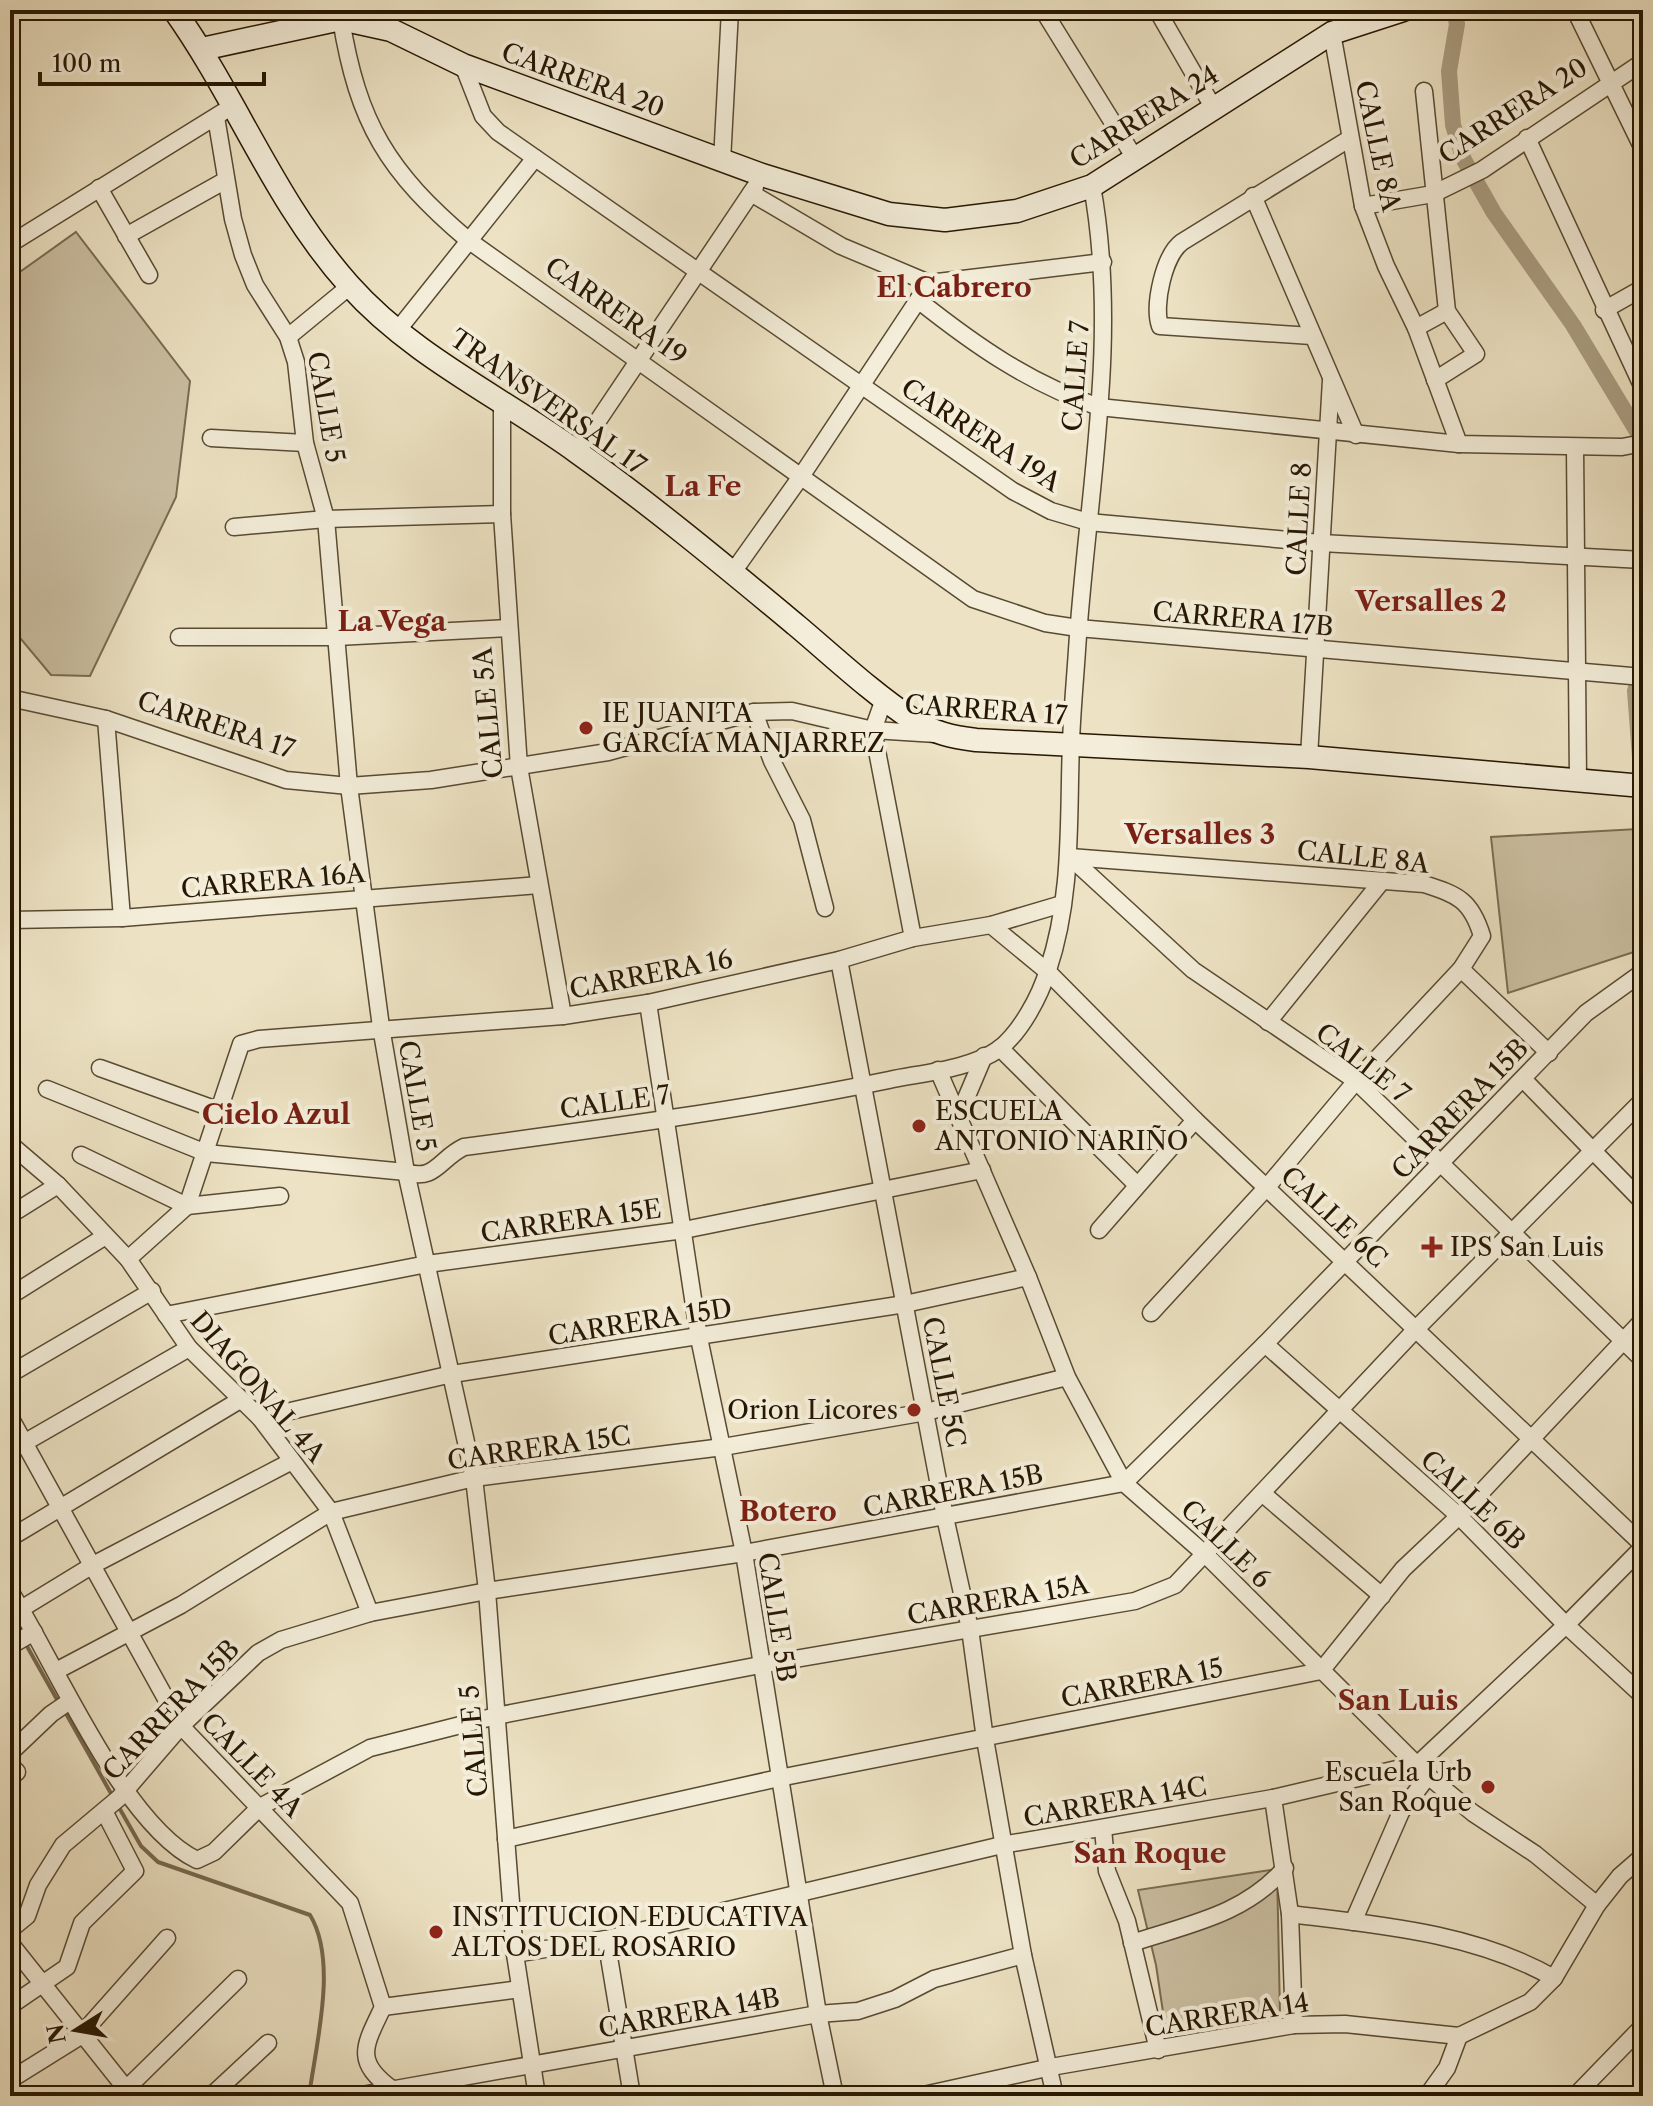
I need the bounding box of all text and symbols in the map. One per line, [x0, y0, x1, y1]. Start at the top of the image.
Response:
scale bar [40, 36, 264, 86]
street label: CARRERA 20 [497, 36, 669, 124]
text: 100 m [52, 49, 121, 78]
street label: CARRERA 20 [1433, 51, 1593, 171]
street label: CARRERA 24 [1064, 59, 1224, 175]
street label: CALLE 8A [1349, 78, 1408, 215]
street label: CARRERA 19 [539, 250, 693, 372]
district label: El Cabrero [876, 270, 1032, 304]
street label: CALLE 7 [1056, 319, 1096, 433]
street label: TRANSVERSAL 17 [444, 322, 652, 482]
street label: CALLE 5 [300, 349, 352, 465]
street label: CARRERA 19A [895, 371, 1067, 499]
street label: CALLE 8 [1280, 461, 1318, 577]
district label: La Fe [665, 469, 741, 503]
district label: Versalles 2 [1354, 584, 1507, 618]
street label: CARRERA 17B [1151, 595, 1335, 643]
district label: La Vega [337, 604, 447, 638]
street label: CALLE 5A [466, 645, 510, 780]
street label: CARRERA 17 [133, 685, 299, 765]
street label: CARRERA 17 [903, 688, 1069, 732]
place label: IE JUANITA GARCÍA MANJARREZ [602, 697, 885, 759]
marker: IE JUANITA GARCÍA MANJARREZ [577, 719, 595, 737]
district label: Versalles 3 [1124, 817, 1275, 851]
street label: CALLE 8A [1295, 834, 1431, 880]
street label: CARRERA 16A [180, 857, 367, 905]
street label: CARRERA 16 [567, 942, 735, 1006]
street label: CALLE 7 [1309, 1016, 1417, 1110]
street label: CARRERA 15B [1385, 1032, 1535, 1186]
street label: CALLE 5 [391, 1038, 443, 1154]
street label: CALLE 7 [558, 1078, 672, 1126]
place label: ESCUELA ANTONIO NARIÑO [934, 1095, 1188, 1157]
district label: Cielo Azul [202, 1097, 350, 1131]
marker: ESCUELA ANTONIO NARIÑO [910, 1117, 928, 1135]
street label: CALLE 6C [1274, 1160, 1394, 1274]
street label: CARRERA 15E [478, 1192, 664, 1250]
place label: IPS San Luis [1450, 1231, 1604, 1263]
marker: IPS San Luis [1421, 1236, 1443, 1258]
street label: CARRERA 15D [546, 1292, 734, 1352]
street label: DIAGONAL 4A [184, 1305, 333, 1470]
street label: CALLE 5C [916, 1314, 972, 1450]
place label: Orion Licores [727, 1394, 898, 1426]
marker: Orion Licores [905, 1401, 923, 1419]
street label: CARRERA 15C [445, 1419, 633, 1477]
street label: CALLE 6B [1414, 1443, 1532, 1557]
street label: CARRERA 15B [860, 1458, 1046, 1524]
street label: CALLE 6 [1174, 1493, 1278, 1595]
district label: Botero [739, 1494, 837, 1528]
street label: CALLE 5B [751, 1550, 803, 1684]
street label: CARRERA 15A [905, 1568, 1092, 1632]
street label: CARRERA 15B [96, 1633, 246, 1787]
street label: CARRERA 15 [1058, 1652, 1226, 1714]
district label: San Luis [1337, 1683, 1459, 1717]
street label: CALLE 5 [453, 1684, 495, 1798]
street label: CALLE 4A [194, 1706, 310, 1824]
place label: Escuela Urb San Roque [1324, 1756, 1472, 1818]
street label: CARRERA 14C [1021, 1770, 1209, 1834]
marker: Escuela Urb San Roque [1479, 1778, 1497, 1796]
district label: San Roque [1073, 1836, 1227, 1870]
place label: INSTITUCION EDUCATIVA ALTOS DEL ROSARIO [451, 1901, 809, 1963]
marker: INSTITUCION EDUCATIVA ALTOS DEL ROSARIO [427, 1923, 445, 1941]
street label: CARRERA 14B [596, 1981, 782, 2045]
street label: CARRERA 14 [1143, 1986, 1311, 2044]
north arrow [36, 1990, 116, 2070]
text: N [42, 2022, 72, 2046]

